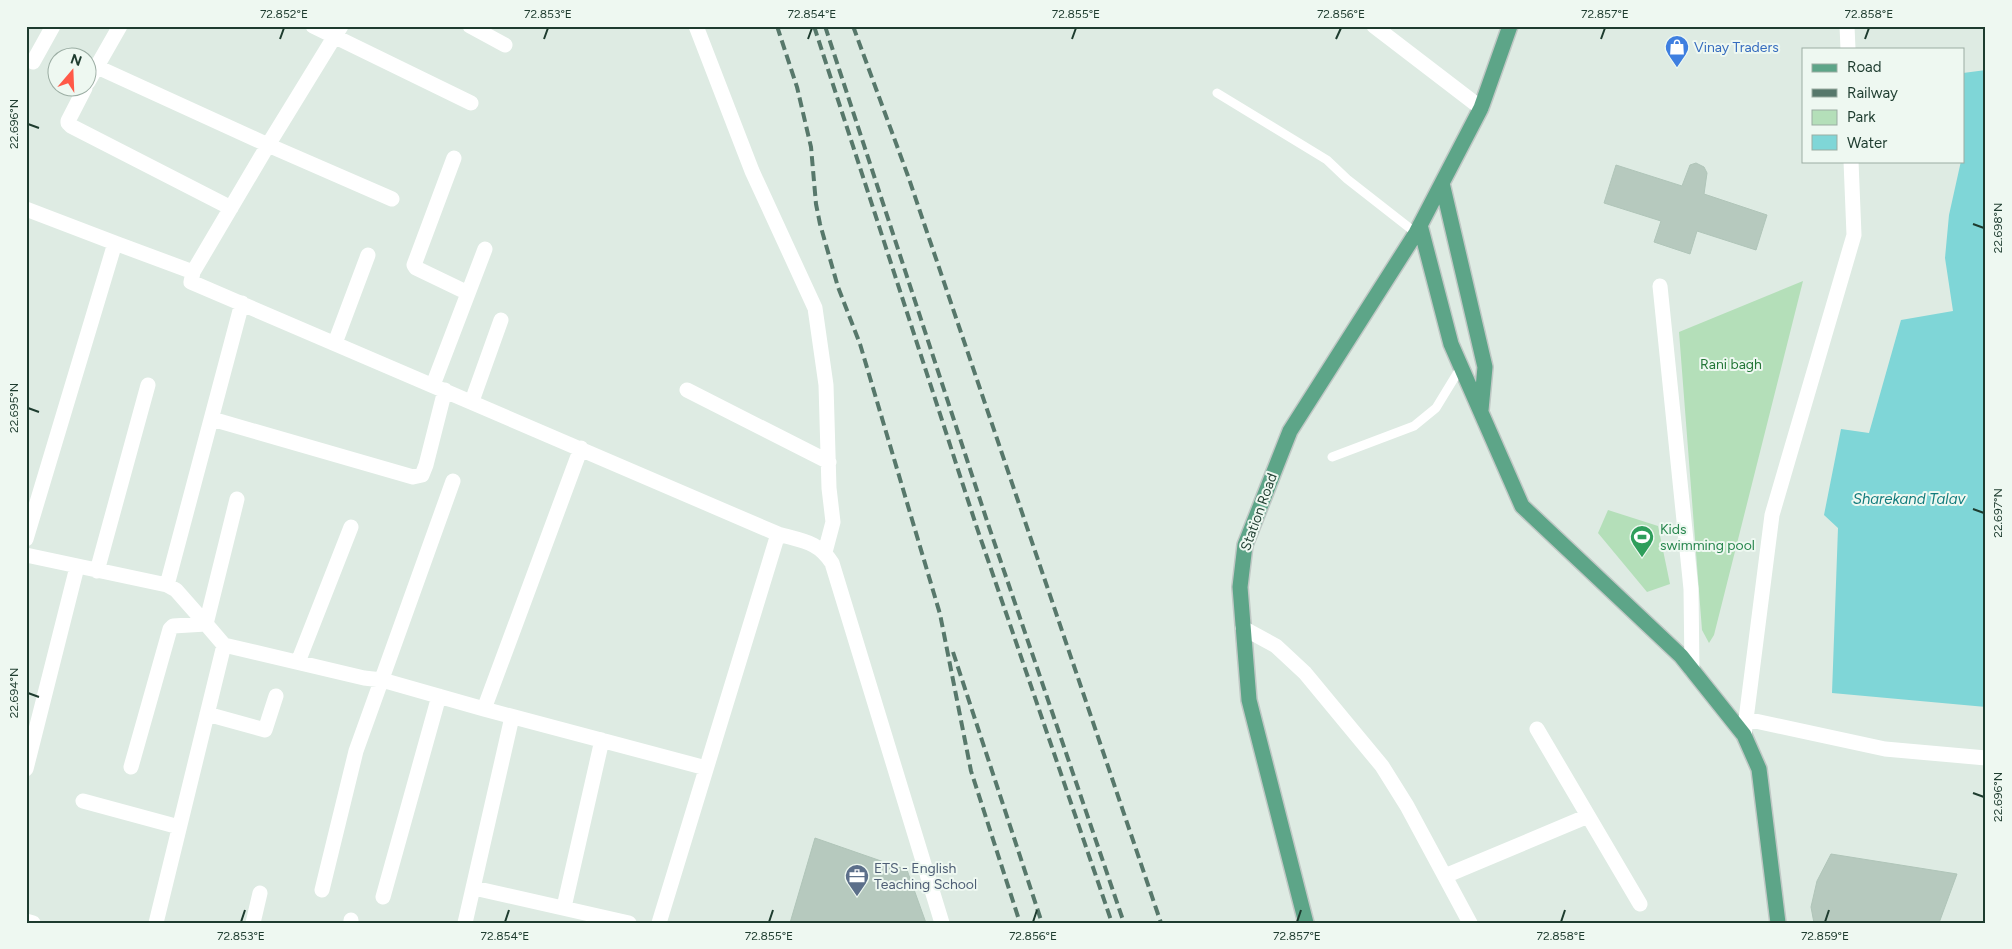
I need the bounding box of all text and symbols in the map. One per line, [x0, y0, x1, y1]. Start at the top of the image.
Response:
text: 72.852°E [260, 7, 308, 21]
text: 72.853°E [524, 7, 572, 21]
text: 72.854°E [788, 7, 836, 21]
text: 72.855°E [1052, 7, 1100, 21]
text: 72.856°E [1317, 7, 1365, 21]
text: 72.857°E [1581, 7, 1629, 21]
text: 72.858°E [1845, 7, 1893, 21]
shop icon: Vinay Traders [1664, 34, 1690, 68]
place label: Vinay Traders [1694, 39, 1779, 56]
north arrow [48, 48, 98, 98]
legend [1802, 48, 1964, 162]
text: N [68, 50, 84, 70]
text: Road [1847, 58, 1882, 76]
text: Railway [1847, 84, 1898, 102]
text: 22.696°N [7, 99, 21, 149]
text: Park [1847, 108, 1876, 126]
text: Water [1847, 134, 1887, 152]
text: 22.698°N [1991, 203, 2005, 253]
park label: Rani bagh [1700, 356, 1762, 373]
text: 22.695°N [7, 383, 21, 433]
street label: Station Road [1237, 471, 1281, 553]
text: 22.697°N [1991, 488, 2005, 538]
water label: Sharekand Talav [1853, 490, 1966, 508]
place label: Kids swimming pool [1660, 521, 1755, 554]
sports icon: Kids swimming pool [1629, 524, 1655, 558]
text: 22.694°N [7, 668, 21, 718]
text: 22.696°N [1991, 772, 2005, 822]
place label: ETS - English Teaching School [874, 860, 977, 893]
office icon: ETS - English Teaching School [844, 863, 870, 897]
text: 72.853°E [217, 929, 265, 943]
text: 72.854°E [481, 929, 529, 943]
text: 72.855°E [745, 929, 793, 943]
text: 72.856°E [1009, 929, 1057, 943]
text: 72.857°E [1273, 929, 1321, 943]
text: 72.858°E [1537, 929, 1585, 943]
text: 72.859°E [1801, 929, 1849, 943]

